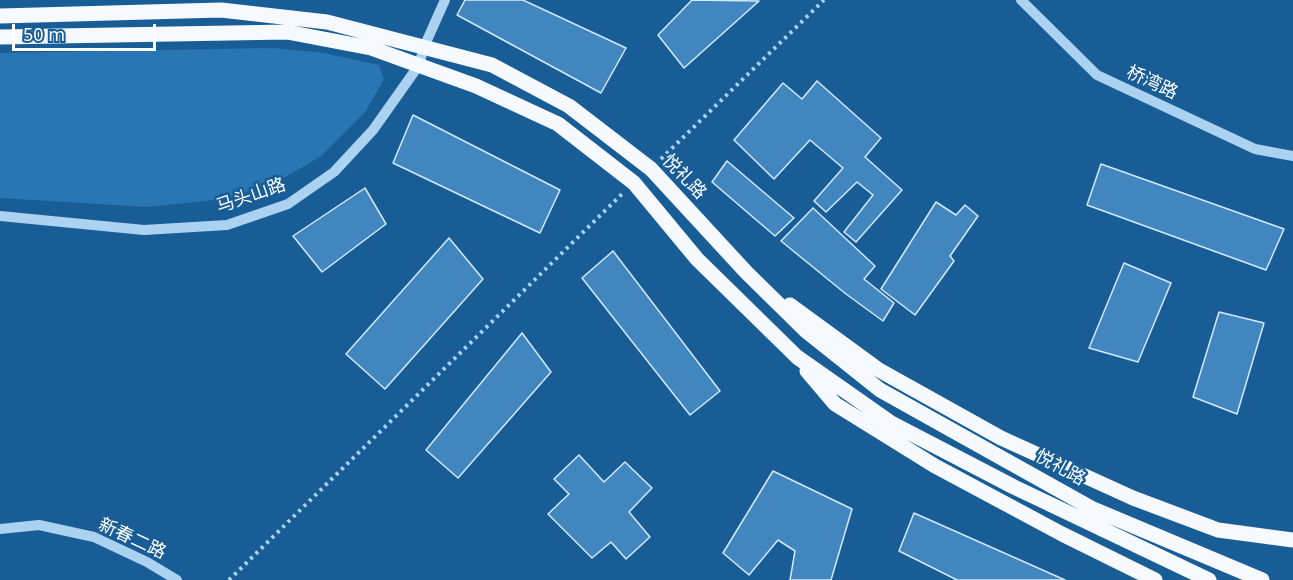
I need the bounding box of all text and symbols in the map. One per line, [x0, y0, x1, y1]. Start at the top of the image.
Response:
scale bar [15, 12, 159, 50]
text: 50 m [23, 22, 65, 46]
street label: 桥湾路 [1123, 62, 1181, 104]
street label: 悦礼路 [657, 150, 711, 204]
street label: 马头山路 [213, 174, 289, 218]
street label: 悦礼路 [1031, 445, 1089, 491]
street label: 新春二路 [95, 514, 169, 564]

